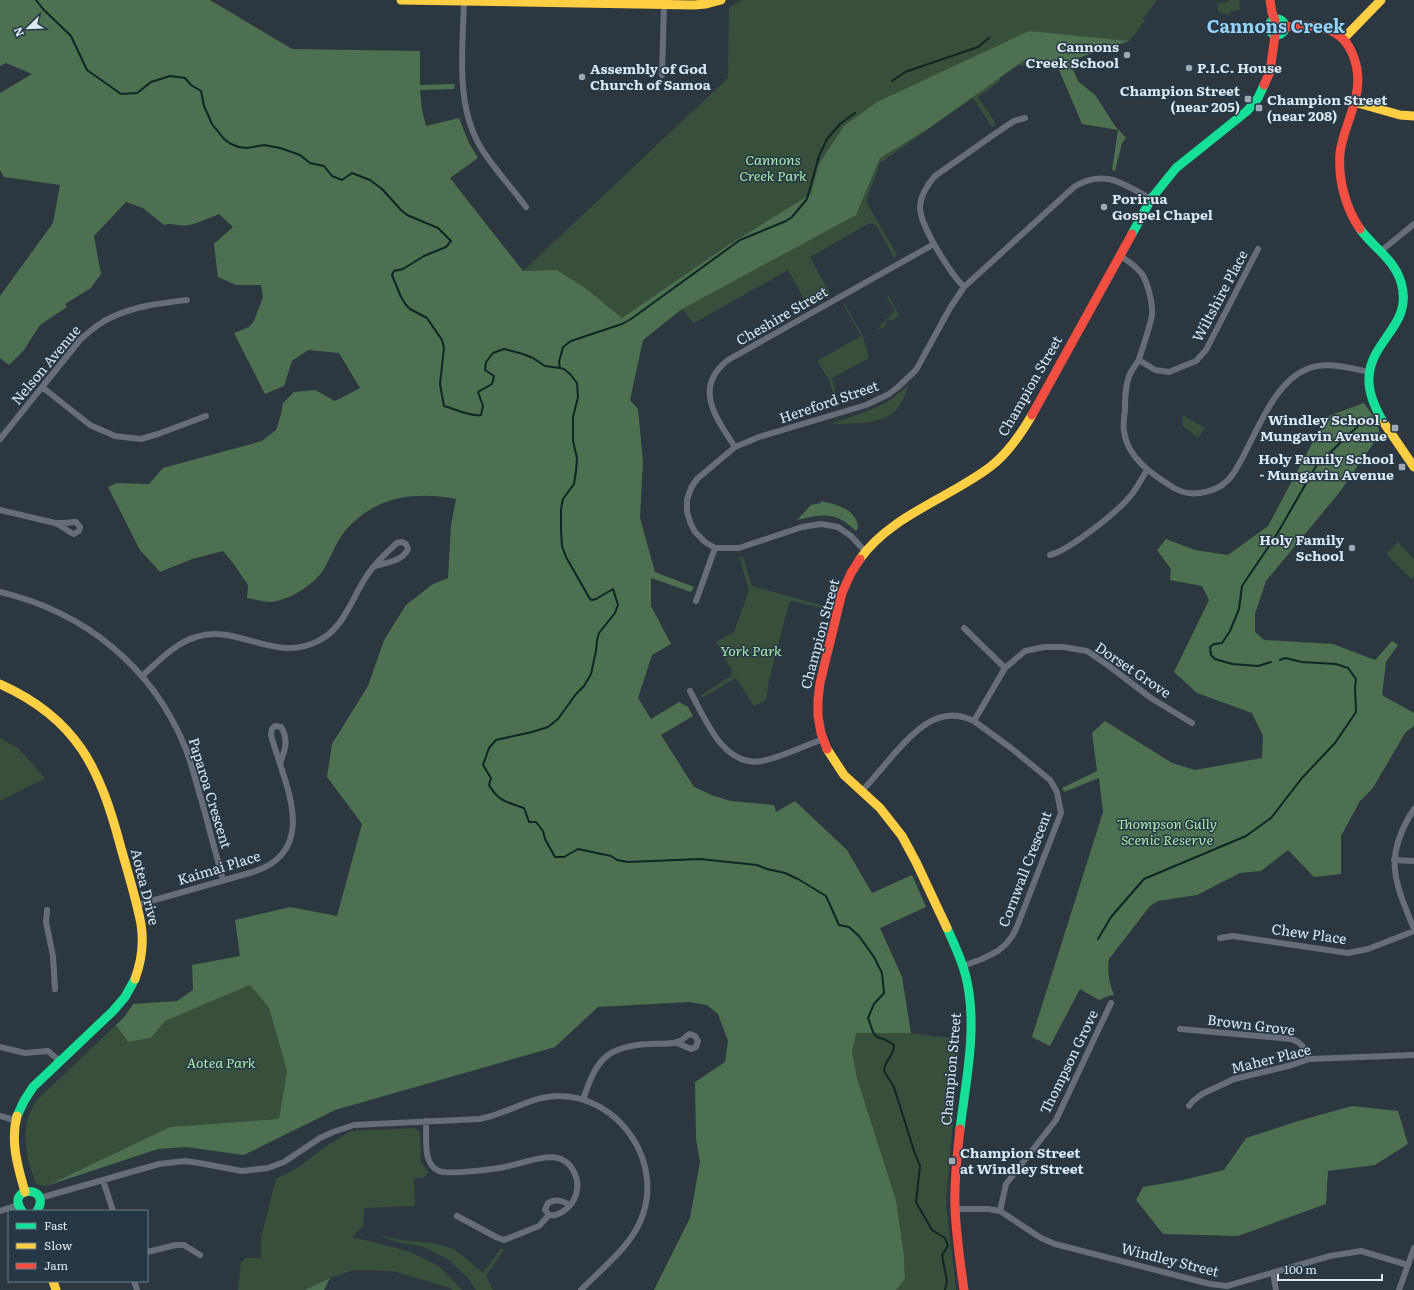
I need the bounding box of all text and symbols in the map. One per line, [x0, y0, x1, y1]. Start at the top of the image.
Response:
north arrow [8, 8, 48, 48]
district label: Cannons Creek [1207, 12, 1346, 39]
text: N [9, 25, 27, 40]
place label: Cannons Creek School [1026, 36, 1119, 72]
marker: Cannons Creek School [1122, 50, 1132, 60]
place label: P.I.C. House [1197, 57, 1282, 77]
place label: Assembly of God Church of Samoa [590, 58, 712, 94]
marker: P.I.C. House [1184, 63, 1194, 73]
marker: Assembly of God Church of Samoa [577, 72, 587, 82]
place label: Champion Street (near 205) [1120, 80, 1241, 116]
place label: Champion Street (near 208) [1267, 89, 1388, 125]
marker: Champion Street (near 205) [1243, 94, 1253, 104]
marker: Champion Street (near 208) [1254, 103, 1264, 113]
park label: Cannons Creek Park [739, 149, 807, 185]
place label: Porirua Gospel Chapel [1112, 188, 1213, 224]
marker: Porirua Gospel Chapel [1099, 202, 1109, 212]
street label: Wiltshire Place [1187, 246, 1252, 345]
street label: Cheshire Street [732, 281, 831, 349]
street label: Nelson Avenue [6, 320, 85, 408]
street label: Champion Street [992, 331, 1066, 440]
street label: Hereford Street [776, 375, 881, 427]
place label: Windley School - Mungavin Avenue [1260, 409, 1387, 445]
marker: Windley School - Mungavin Avenue [1390, 423, 1400, 433]
place label: Holy Family School - Mungavin Avenue [1258, 448, 1394, 484]
marker: Holy Family School - Mungavin Avenue [1397, 462, 1407, 472]
place label: Holy Family School [1259, 529, 1344, 565]
marker: Holy Family School [1347, 543, 1357, 553]
street label: Champion Street [795, 576, 843, 691]
street label: Dorset Grove [1092, 636, 1175, 702]
park label: York Park [720, 640, 782, 660]
street label: Paparoa Crescent [185, 735, 237, 851]
street label: Cornwall Crescent [993, 807, 1056, 930]
park label: Thompson Gully Scenic Reserve [1117, 813, 1217, 849]
street label: Kaimai Place [175, 845, 263, 889]
street label: Aotea Drive [127, 846, 165, 927]
street label: Chew Place [1270, 918, 1348, 948]
street label: Thompson Grove [1034, 1006, 1102, 1117]
street label: Brown Grove [1206, 1009, 1296, 1039]
street label: Champion Street [935, 1011, 965, 1126]
street label: Maher Place [1229, 1038, 1313, 1078]
park label: Aotea Park [186, 1052, 256, 1072]
place label: Champion Street at Windley Street [960, 1142, 1085, 1178]
marker: Champion Street at Windley Street [947, 1156, 957, 1166]
legend [8, 1210, 148, 1282]
text: Fast [44, 1216, 68, 1234]
text: Slow [44, 1236, 73, 1254]
street label: Windley Street [1119, 1237, 1221, 1281]
text: Jam [44, 1256, 69, 1274]
scale bar [1278, 1256, 1382, 1282]
text: 100 m [1284, 1260, 1317, 1278]

